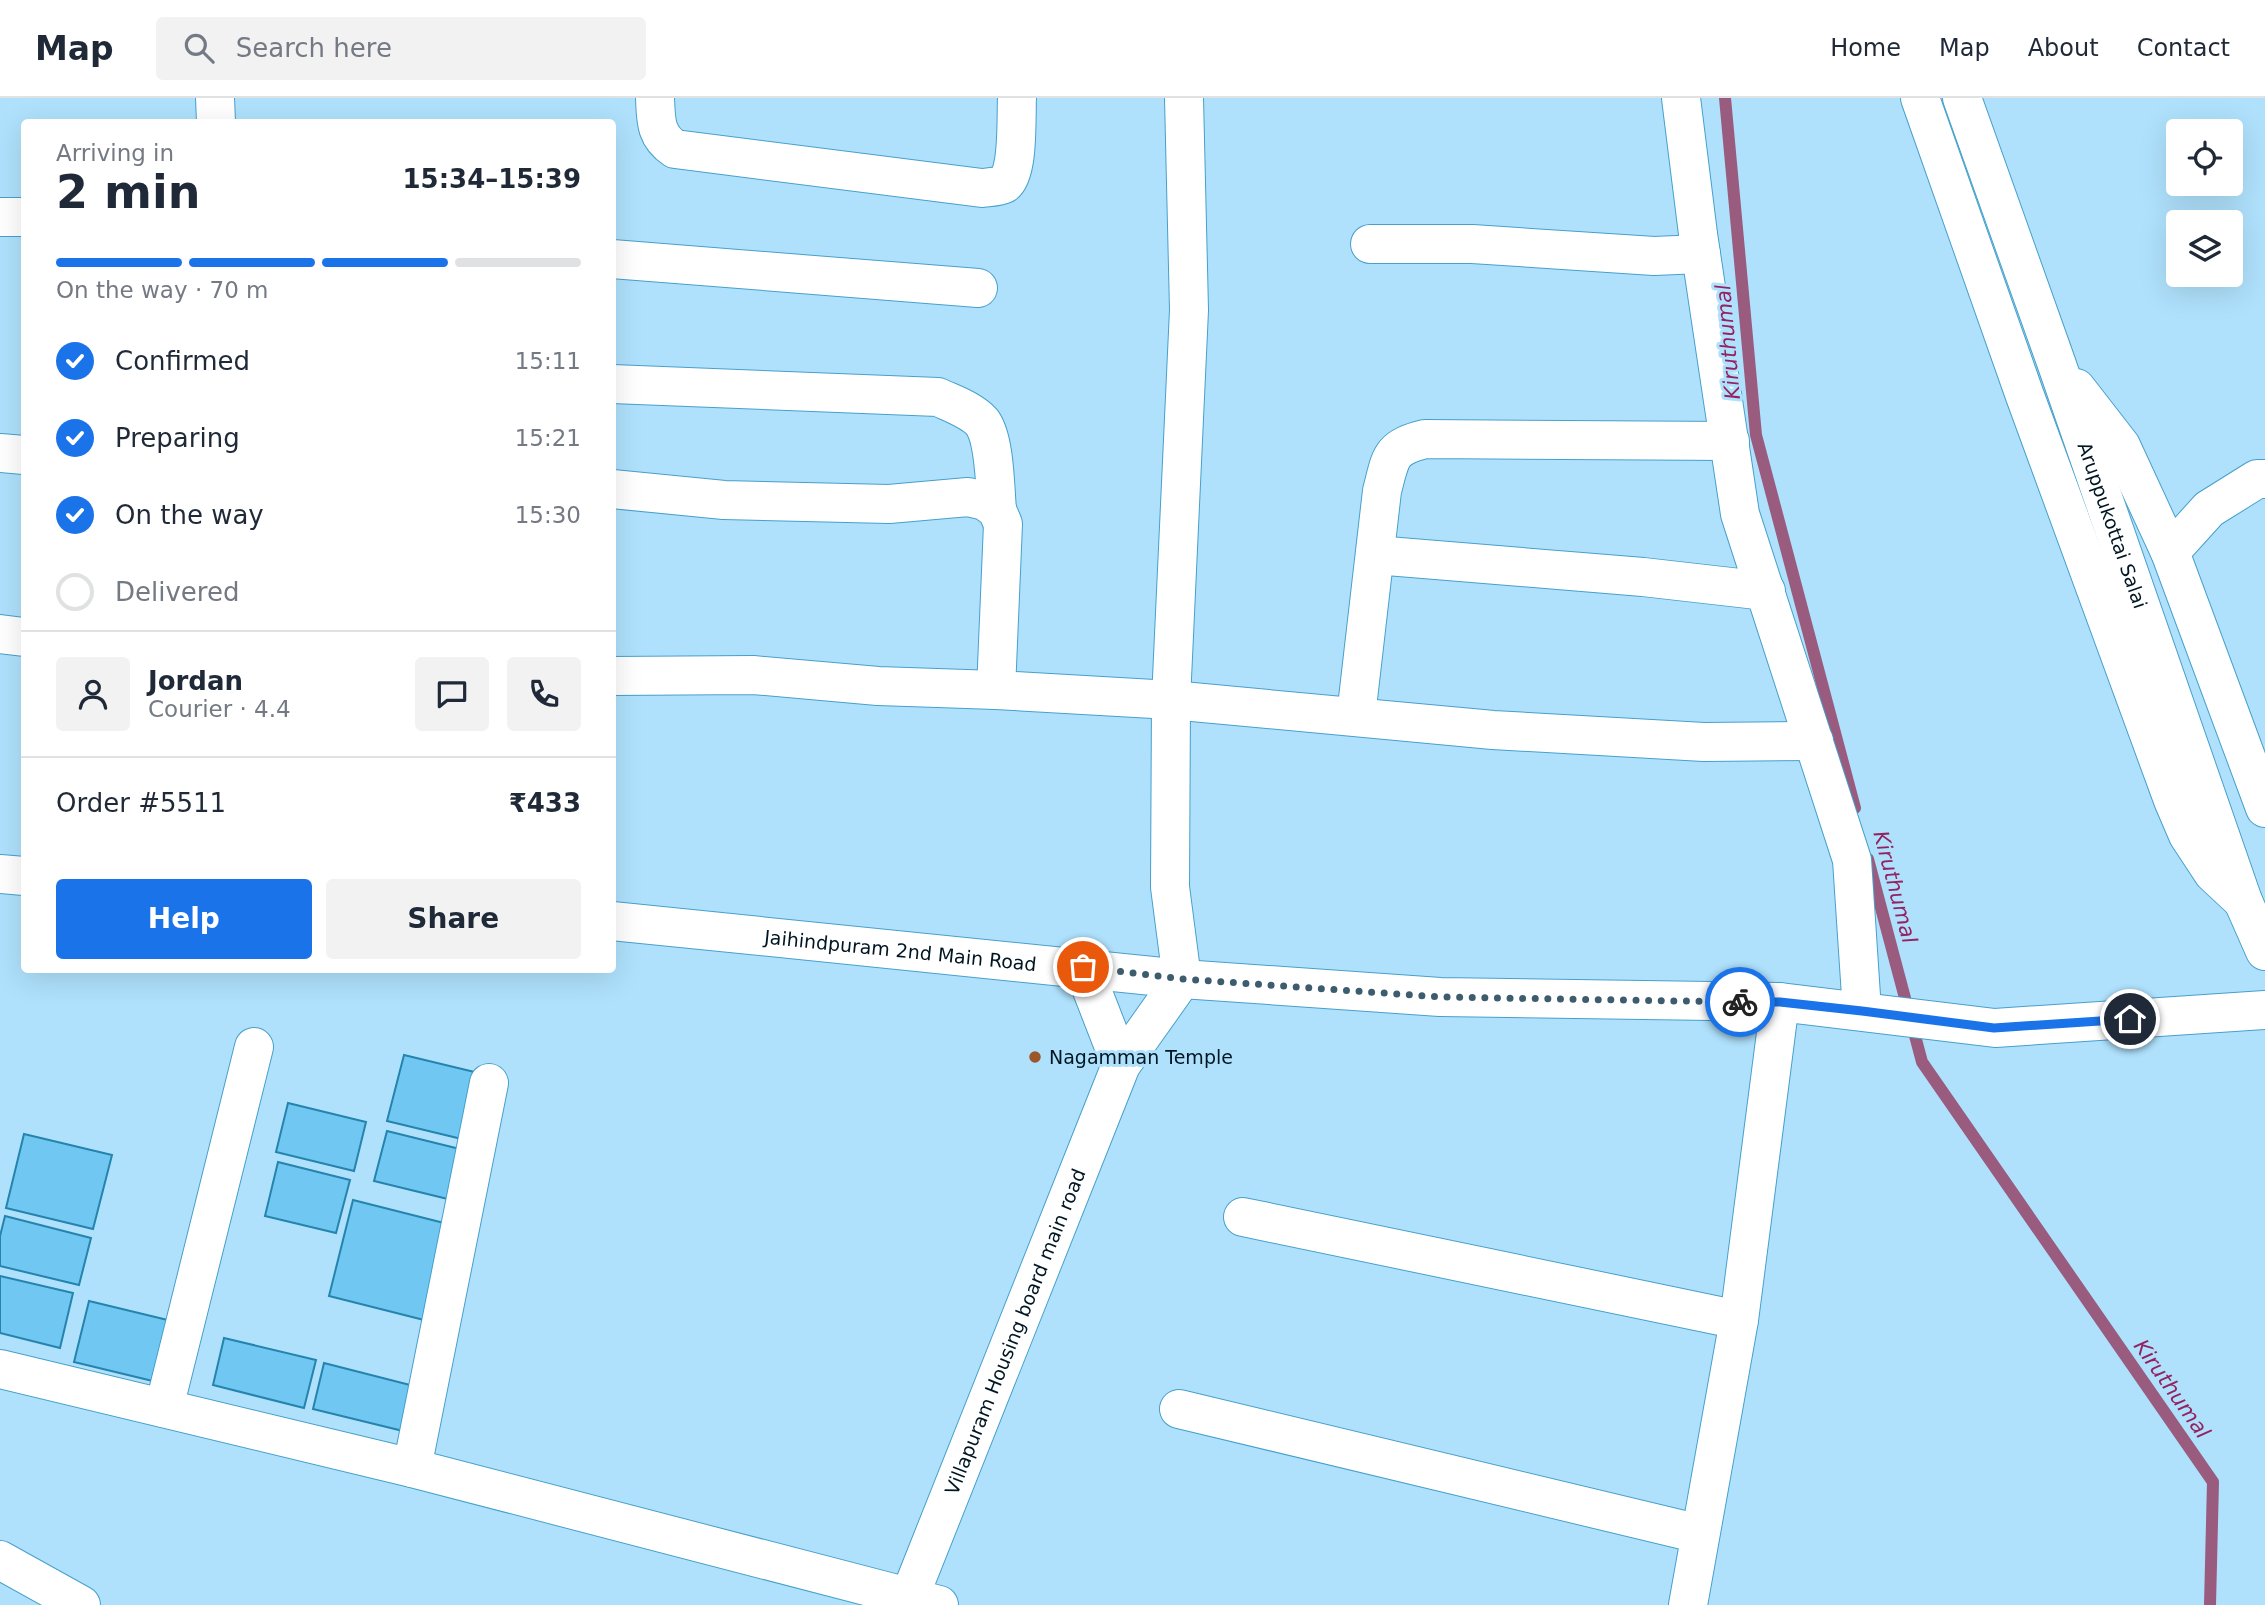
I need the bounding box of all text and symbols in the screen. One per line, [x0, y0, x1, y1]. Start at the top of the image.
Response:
search box [156, 17, 646, 80]
text: Map [35, 29, 114, 68]
icon: search [180, 29, 218, 67]
text: Search here [236, 33, 392, 63]
text: Home [1830, 34, 1901, 62]
text: Map [1939, 34, 1990, 62]
text: About [2028, 34, 2099, 62]
text: Contact [2137, 34, 2230, 62]
map controls [2166, 119, 2243, 287]
button: locate [2166, 119, 2243, 196]
text: Arriving in [56, 140, 174, 166]
text: 15:34–15:39 [402, 164, 581, 194]
text: 2 min [56, 165, 200, 219]
button: layers [2166, 210, 2243, 287]
text: On the way · 70 m [56, 277, 268, 303]
water label: Kiruthumal [1711, 283, 1745, 401]
icon: check [56, 342, 94, 380]
text: Confirmed [115, 346, 250, 376]
text: 15:11 [515, 348, 581, 374]
icon: check [56, 419, 94, 457]
text: Preparing [115, 423, 240, 453]
text: 15:21 [515, 425, 581, 451]
street label: Aruppukottai Salai [2074, 439, 2152, 611]
icon: check [56, 496, 94, 534]
text: On the way [115, 500, 264, 530]
text: 15:30 [515, 502, 581, 528]
text: Delivered [115, 577, 239, 607]
button: person [56, 657, 130, 731]
button: chat [415, 657, 489, 731]
button: phone [507, 657, 581, 731]
text: Jordan [148, 666, 243, 696]
text: Courier · 4.4 [148, 696, 291, 722]
text: Order #5511 [56, 788, 226, 818]
text: ₹433 [509, 788, 581, 818]
water label: Kiruthumal [1868, 828, 1922, 946]
button: Help [56, 879, 312, 959]
button: Share [326, 879, 581, 959]
street label: Jaihindpuram 2nd Main Road [762, 925, 1038, 975]
pin [1053, 937, 1113, 997]
icon: bag [1064, 948, 1102, 986]
courier [1705, 967, 1775, 1037]
icon: bike [1721, 983, 1759, 1021]
pin [2100, 989, 2160, 1049]
icon: home [2111, 1000, 2149, 1038]
place label: Nagamman Temple [1049, 1046, 1233, 1068]
marker: Nagamman Temple [1027, 1049, 1043, 1065]
street label: Villapuram Housing board main road [940, 1165, 1090, 1498]
water label: Kiruthumal [2129, 1335, 2215, 1443]

